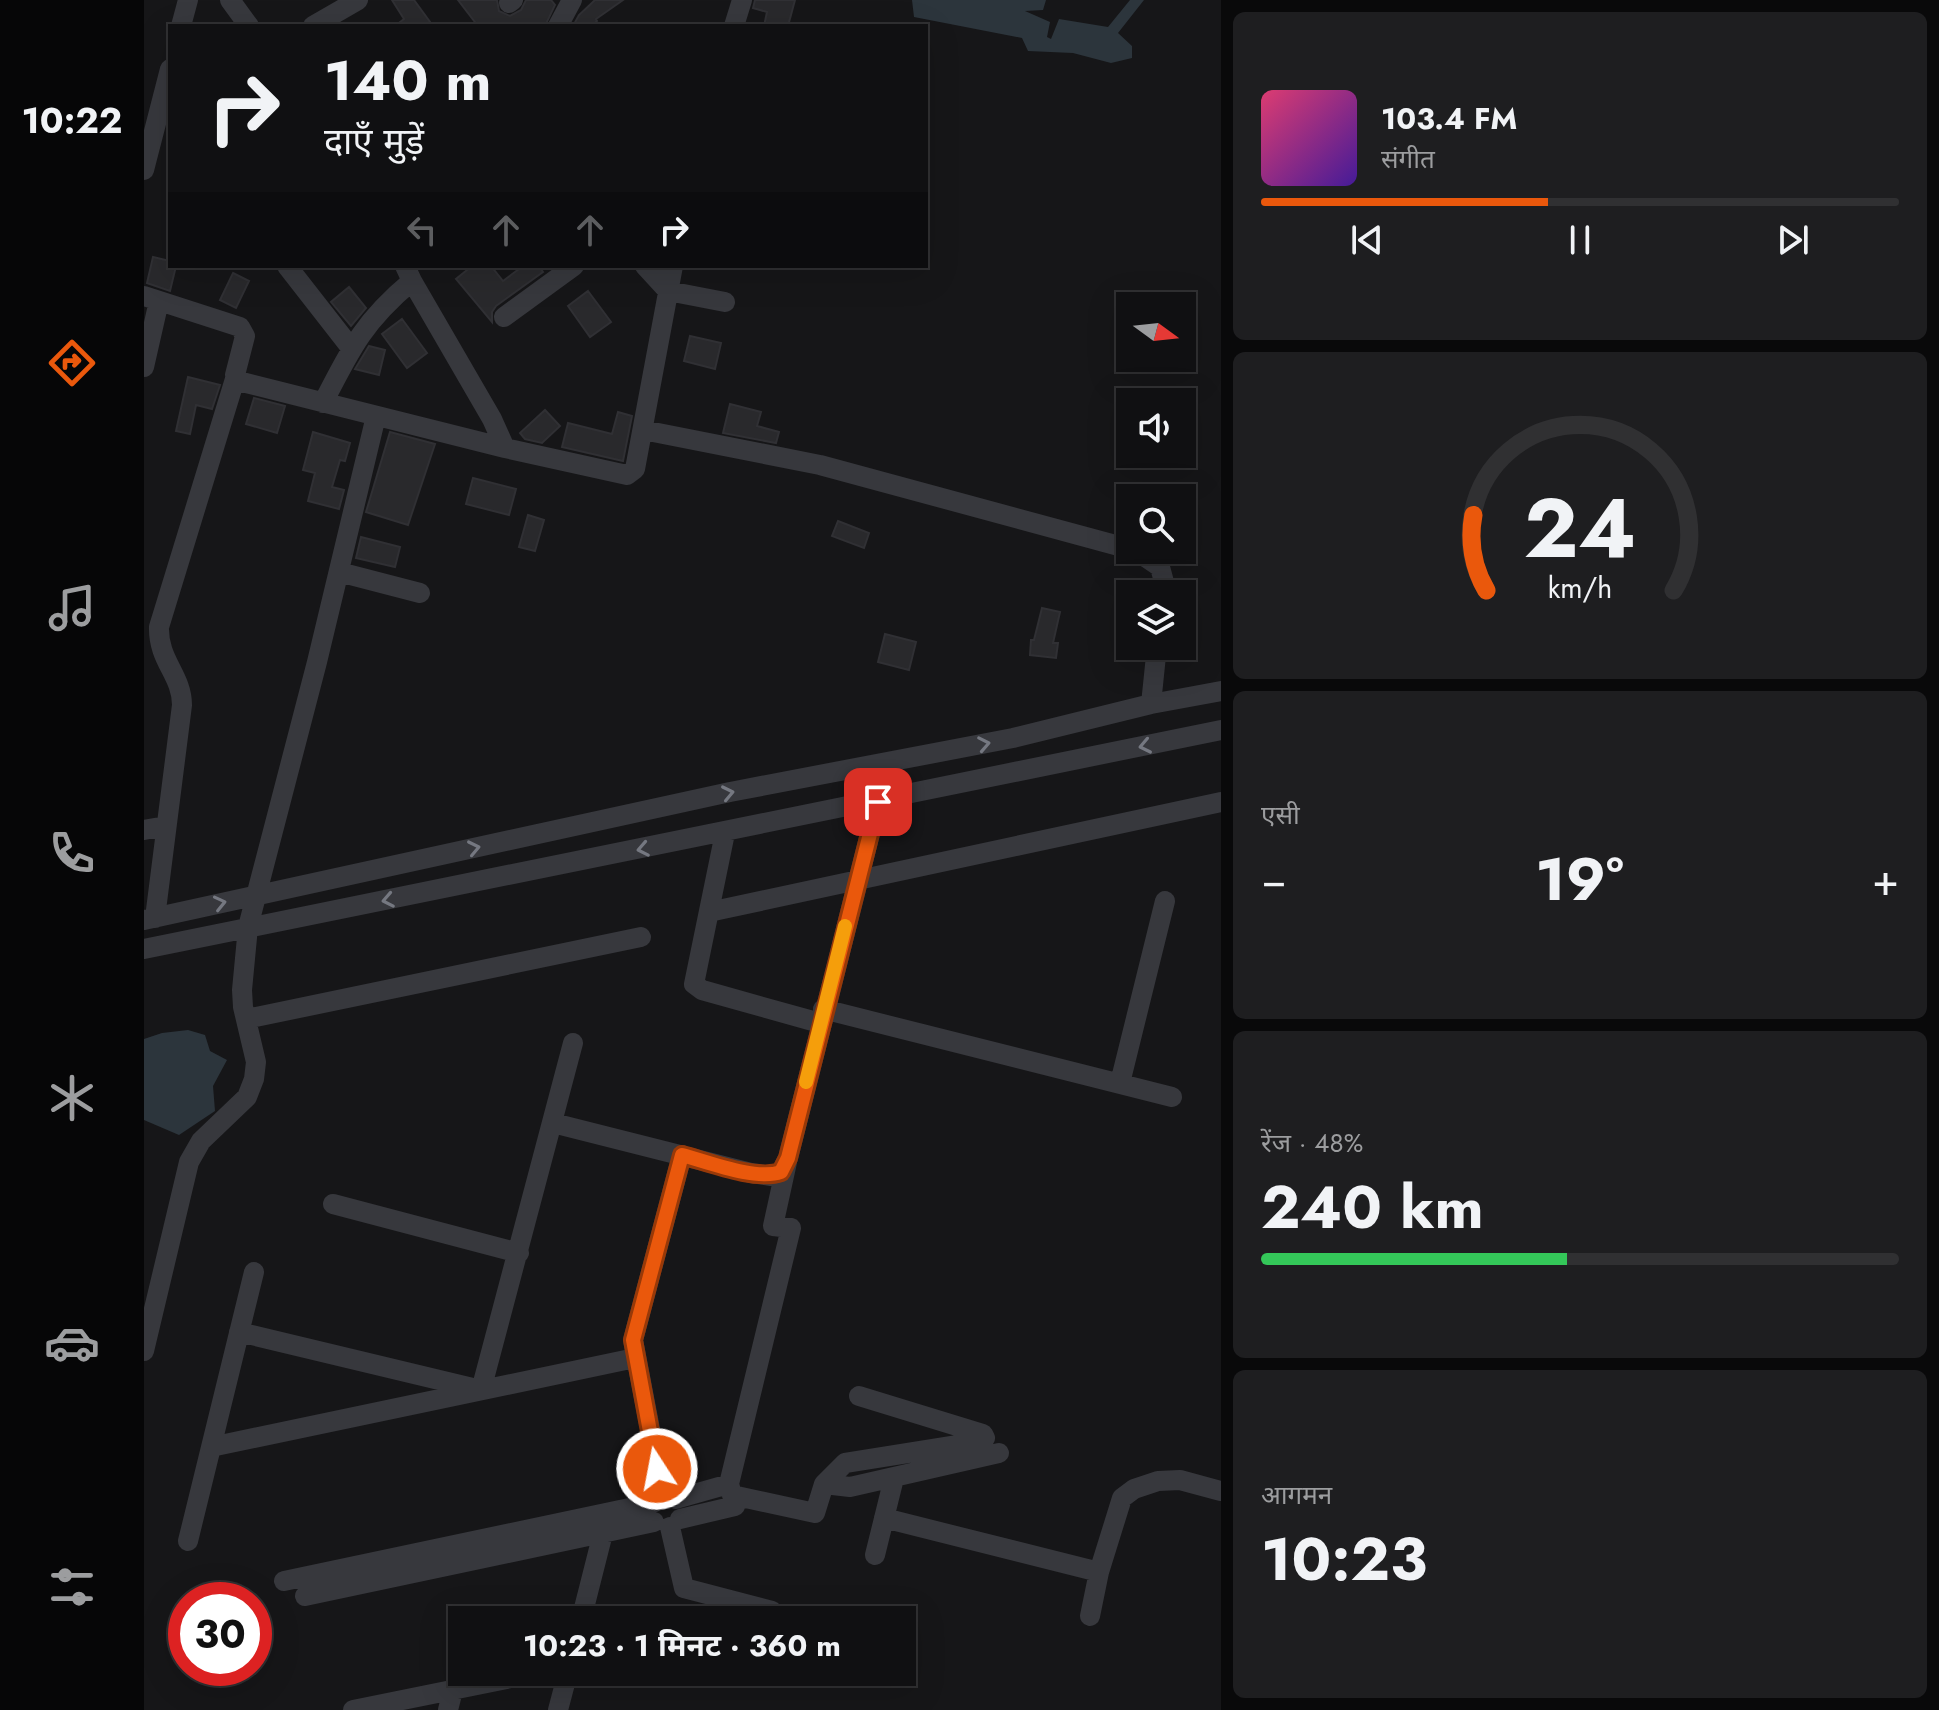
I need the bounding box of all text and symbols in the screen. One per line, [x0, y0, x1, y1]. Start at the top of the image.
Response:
text: 140 m [324, 40, 491, 121]
icon: right [192, 56, 296, 160]
text: 10:22 [22, 94, 122, 146]
text: 103.4 FM [1381, 97, 1517, 140]
text: दाएँ मुड़ें [324, 115, 424, 167]
text: संगीत [1381, 140, 1435, 178]
icon: left [400, 208, 444, 252]
icon: ahead [484, 208, 528, 252]
icon: ahead [568, 208, 612, 252]
icon: right [652, 208, 696, 252]
icon: previous [1345, 218, 1389, 262]
icon: pause [1558, 218, 1602, 262]
icon: next [1771, 218, 1815, 262]
north arrow [1116, 292, 1196, 372]
map controls [1116, 292, 1196, 660]
icon: directions [44, 335, 100, 391]
button: sound [1116, 388, 1196, 468]
text: 24 [1524, 468, 1636, 588]
button: search [1116, 484, 1196, 564]
text: km/h [1548, 568, 1612, 610]
icon: music [44, 580, 100, 636]
button: layers [1116, 580, 1196, 660]
one-way arrow [977, 736, 990, 753]
one-way arrow [1138, 737, 1152, 754]
pin [844, 768, 912, 836]
icon: arrive [856, 780, 900, 824]
one-way arrow [722, 785, 735, 802]
text: एसी [1261, 796, 1300, 834]
icon: phone [44, 825, 100, 881]
text: 19° [1535, 836, 1624, 923]
one-way arrow [467, 840, 481, 857]
one-way arrow [637, 840, 650, 857]
text: − [1261, 848, 1287, 912]
text: + [1872, 848, 1899, 912]
one-way arrow [382, 891, 395, 908]
one-way arrow [213, 895, 226, 912]
icon: climate [44, 1070, 100, 1126]
text: रेंज · 48% [1261, 1124, 1363, 1162]
text: 240 km [1261, 1164, 1484, 1251]
icon: car [44, 1315, 100, 1371]
position arrow [615, 1427, 699, 1511]
text: आगमन [1261, 1476, 1332, 1514]
text: 10:23 [1261, 1516, 1427, 1603]
icon: filters [44, 1559, 100, 1615]
speed limit sign: 30 [168, 1582, 272, 1686]
text: 10:23 · 1 मिनट · 360 m [523, 1624, 841, 1667]

